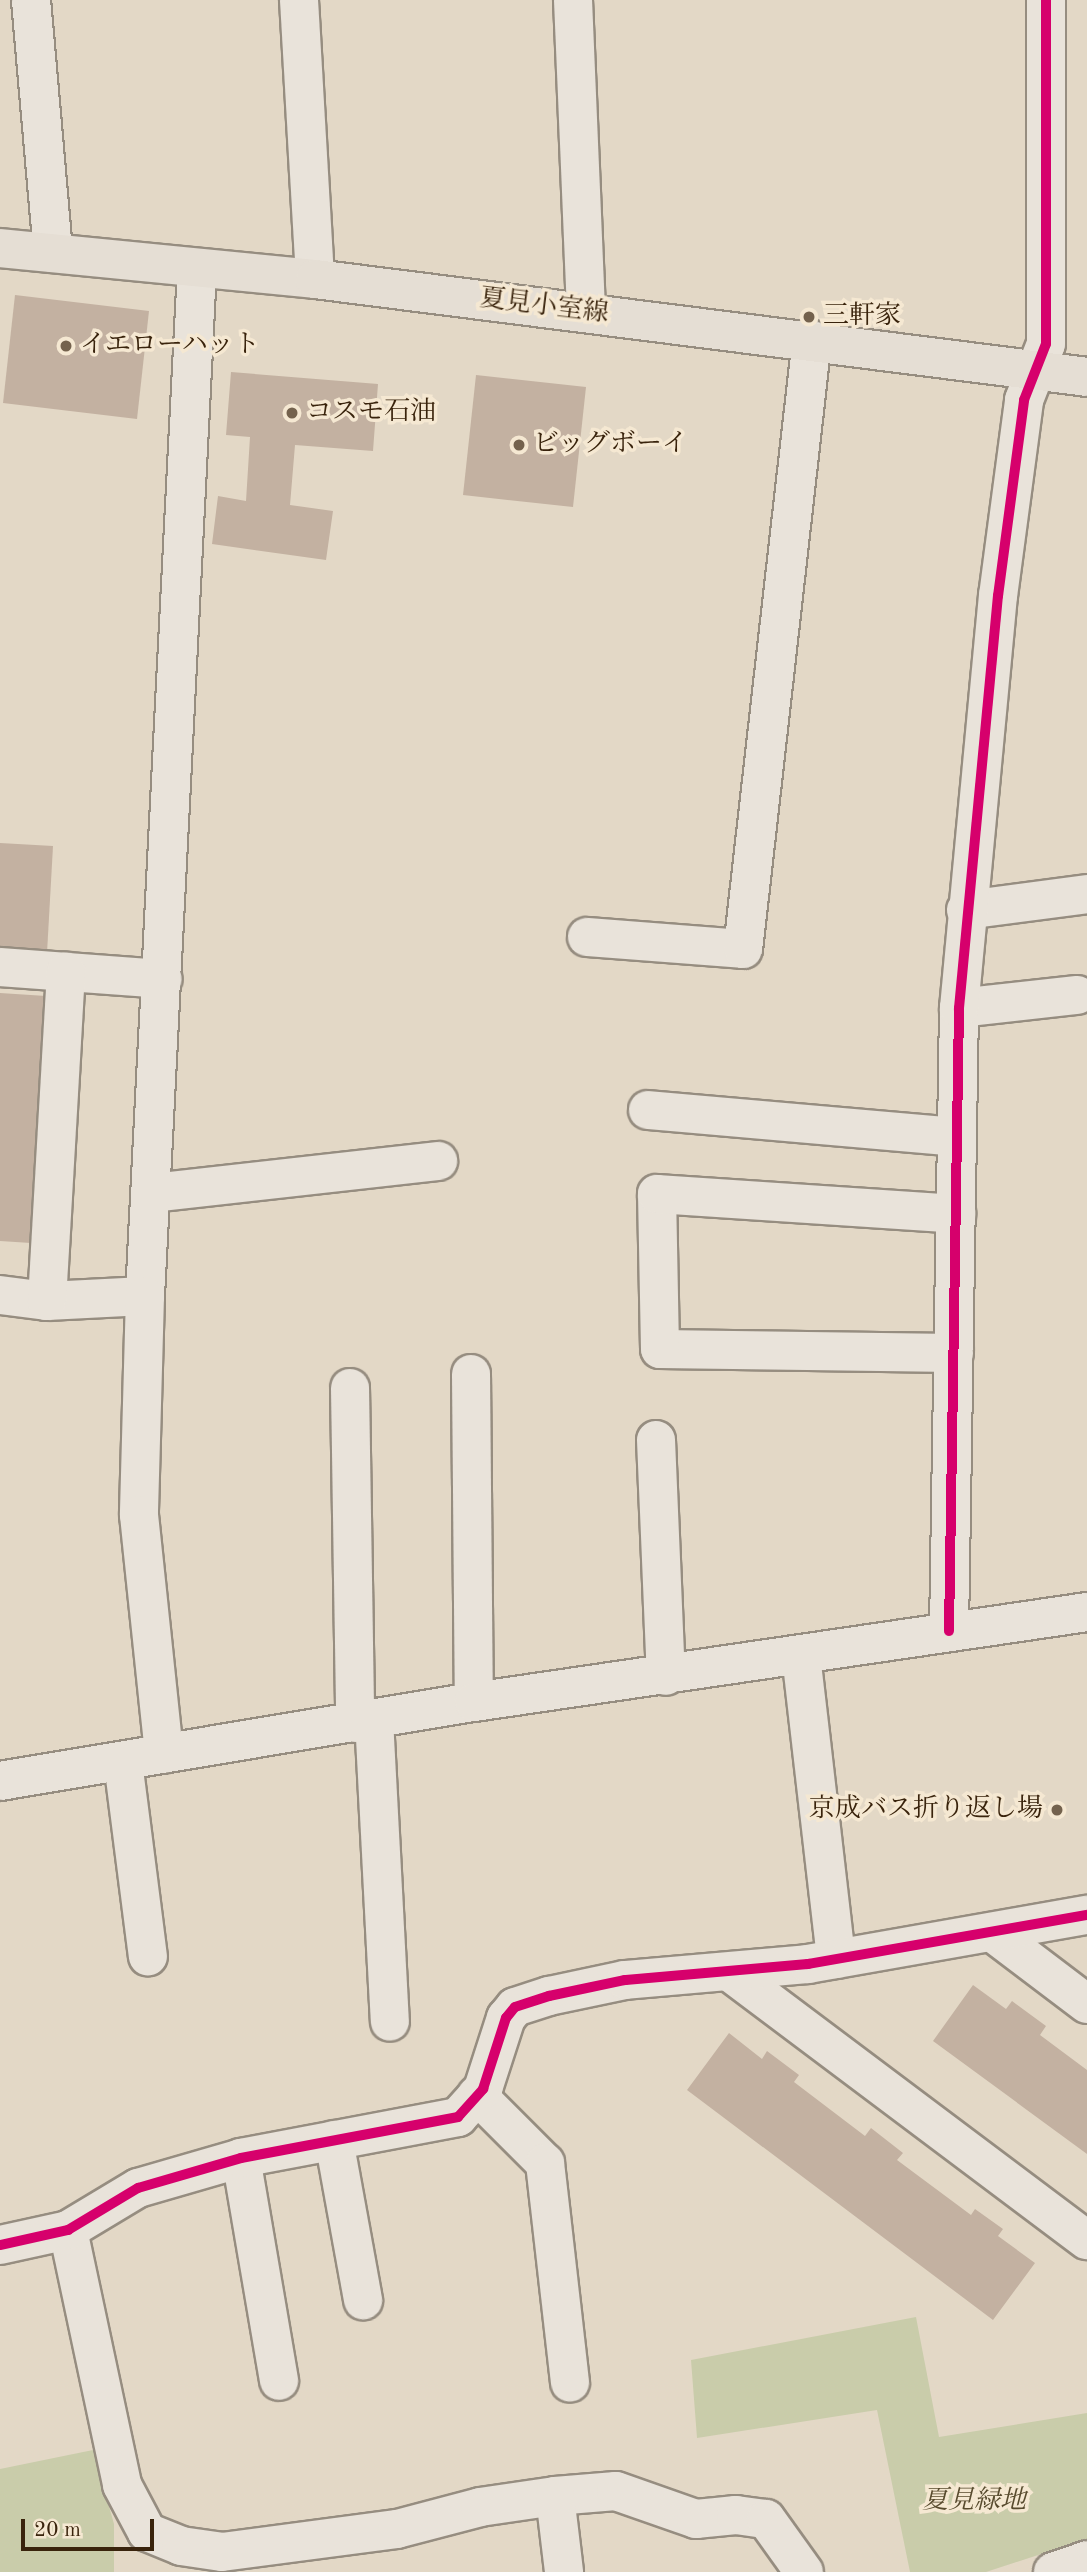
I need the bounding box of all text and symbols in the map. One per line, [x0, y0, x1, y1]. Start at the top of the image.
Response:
street label: 夏見小室線 [478, 284, 610, 330]
place label: 三軒家 [823, 301, 901, 333]
marker: 三軒家 [801, 309, 817, 325]
place label: イエローハット [80, 330, 262, 362]
marker: イエローハット [58, 338, 74, 354]
place label: コスモ石油 [306, 397, 436, 429]
marker: コスモ石油 [284, 405, 300, 421]
place label: ビッグボーイ [533, 429, 689, 461]
marker: ビッグボーイ [511, 437, 527, 453]
place label: 京成バス折り返し場 [809, 1794, 1043, 1826]
marker: 京成バス折り返し場 [1049, 1802, 1065, 1818]
park label: 夏見緑地 [922, 2486, 1026, 2518]
scale bar [24, 2506, 158, 2550]
text: 20 m [34, 2520, 81, 2541]

